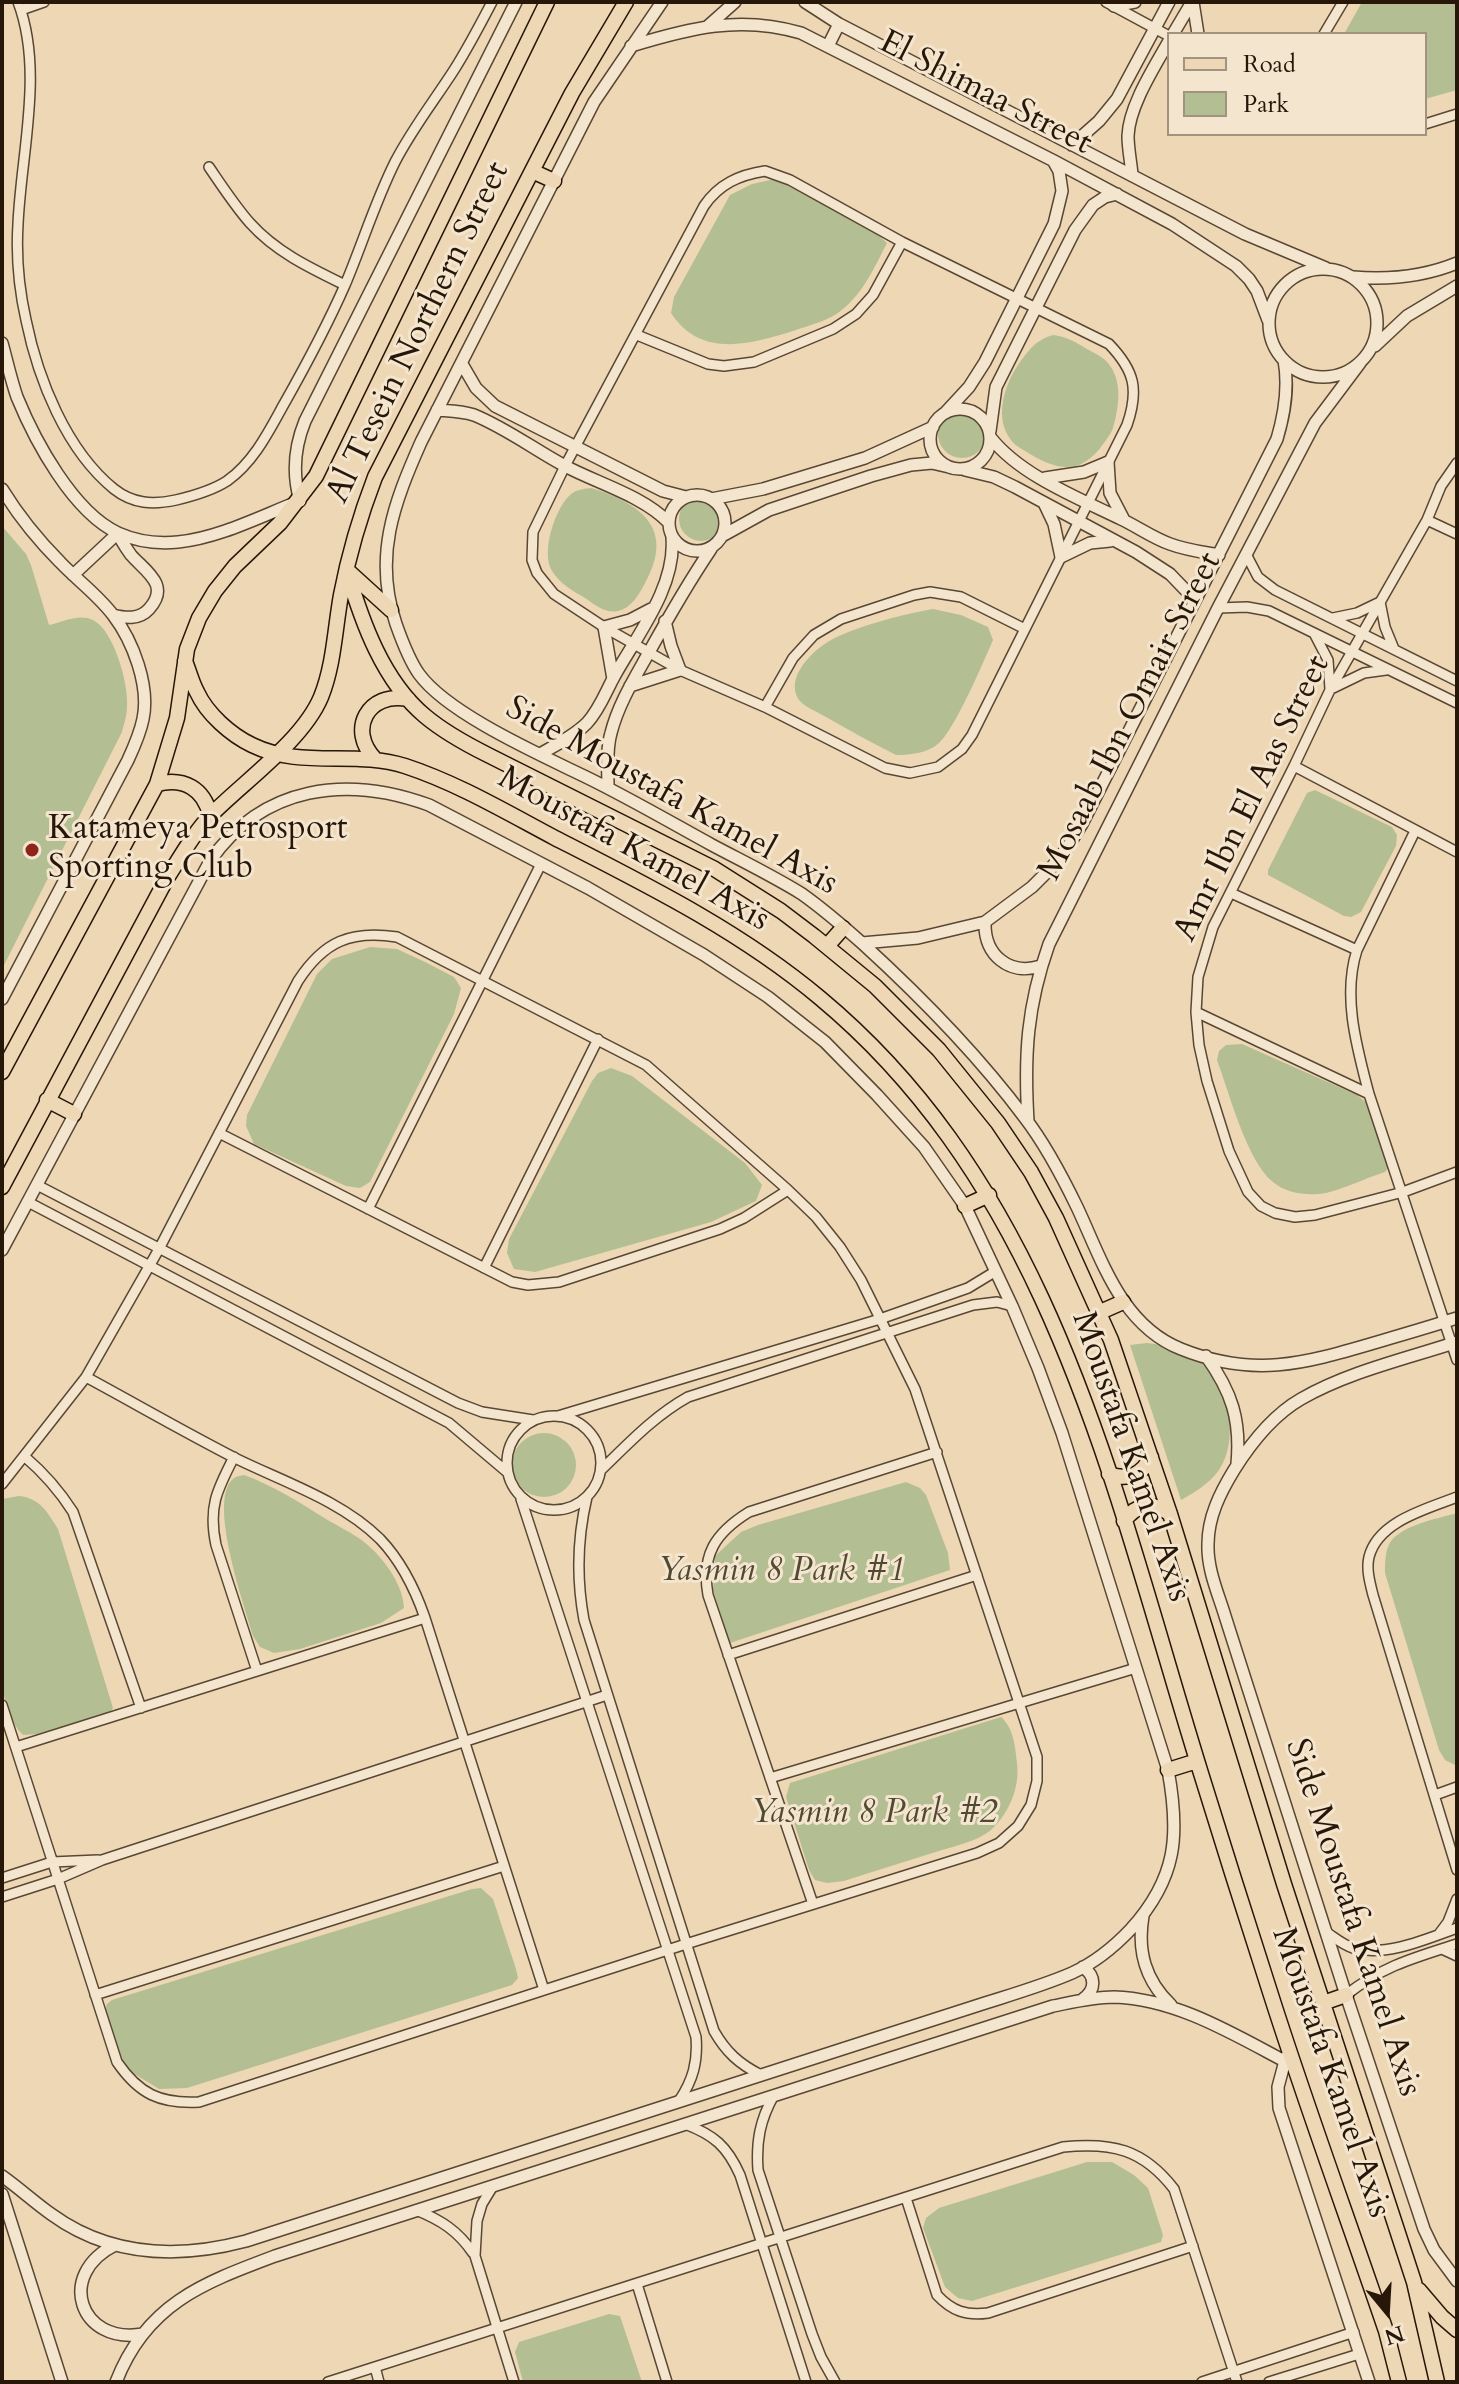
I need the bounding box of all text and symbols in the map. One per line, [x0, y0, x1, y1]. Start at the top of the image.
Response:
street label: El Shimaa Street [872, 23, 1098, 165]
legend [1167, 32, 1427, 136]
text: Road [1243, 48, 1296, 81]
text: Park [1243, 88, 1289, 121]
street label: Al Tesein Northern Street [319, 156, 519, 510]
street label: Mosaab Ibn Omair Street [1031, 546, 1231, 888]
street label: Amr Ibn El Aas Street [1166, 650, 1340, 948]
street label: Side Moustafa Kamel Axis [498, 689, 844, 905]
street label: Moustafa Kamel Axis [490, 758, 776, 942]
place label: Katameya Petrosport Sporting Club [48, 810, 347, 890]
marker: Katameya Petrosport Sporting Club [23, 841, 41, 859]
street label: Moustafa Kamel Axis [1061, 1307, 1199, 1607]
park label: Yasmin 8 Park #1 [658, 1552, 904, 1592]
street label: Side Moustafa Kamel Axis [1275, 1734, 1429, 2102]
park label: Yasmin 8 Park #2 [751, 1794, 997, 1834]
street label: Moustafa Kamel Axis [1261, 1923, 1399, 2223]
north arrow [1347, 2272, 1427, 2352]
text: N [1381, 2318, 1408, 2352]

